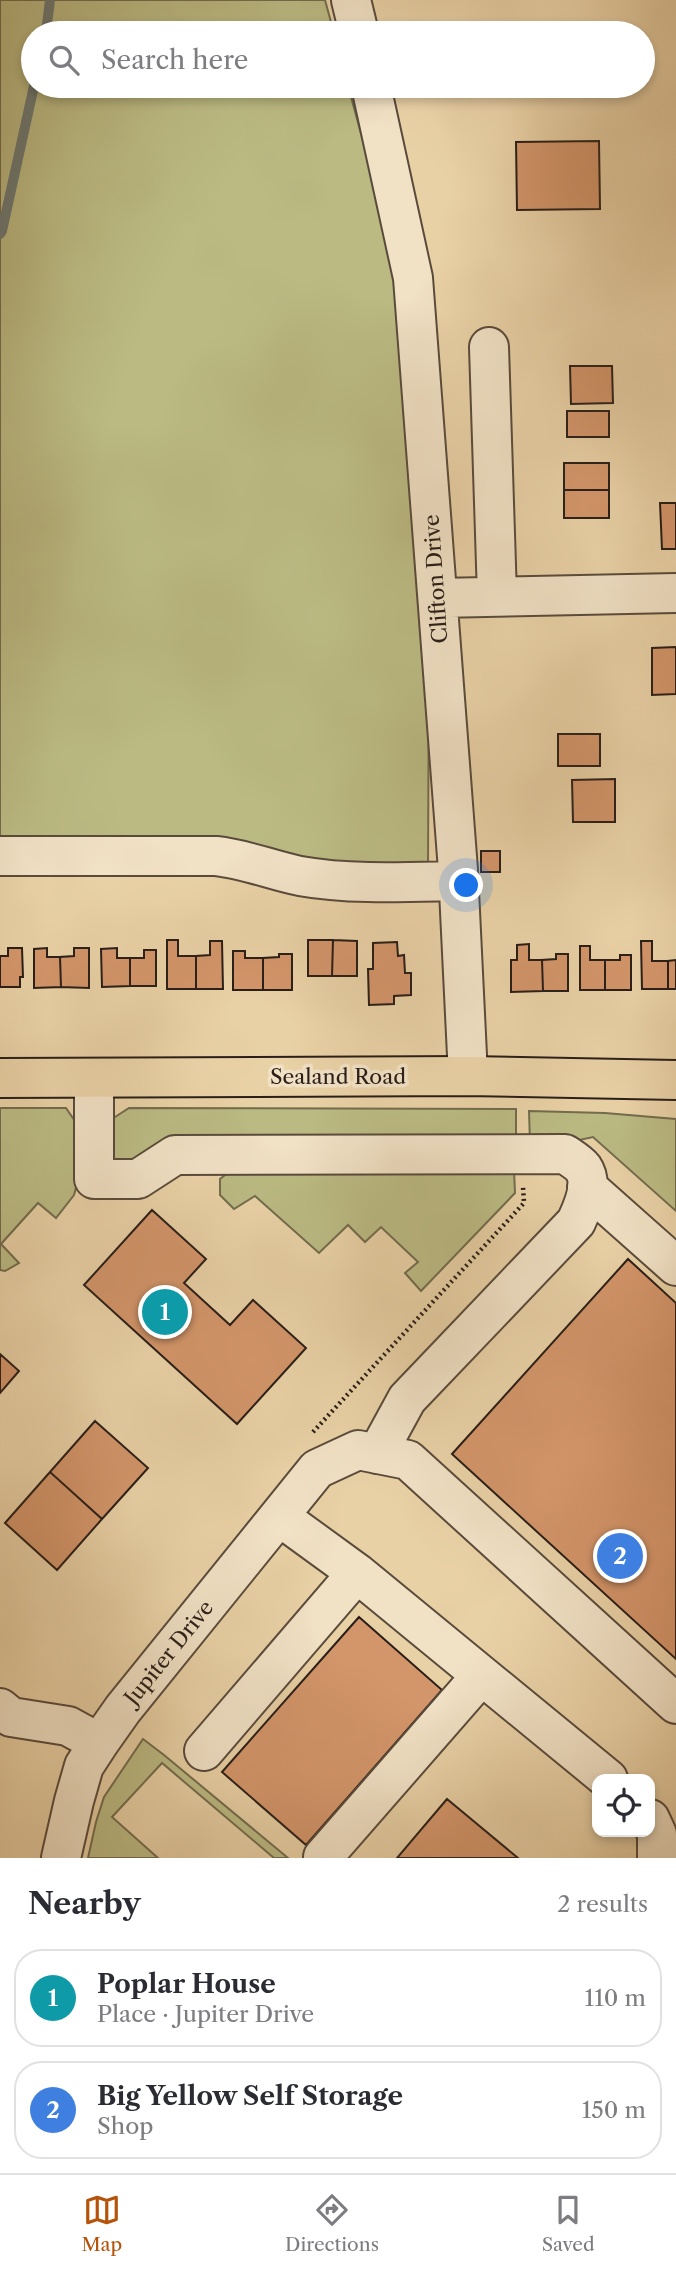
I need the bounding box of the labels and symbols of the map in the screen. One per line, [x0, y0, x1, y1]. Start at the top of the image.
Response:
street label: Clifton Drive [419, 514, 452, 645]
your location [449, 868, 483, 902]
street label: Sealand Road [270, 1064, 406, 1089]
pin: 1 [142, 1286, 188, 1338]
pin: 2 [597, 1530, 643, 1582]
street label: Jupiter Drive [117, 1595, 218, 1712]

